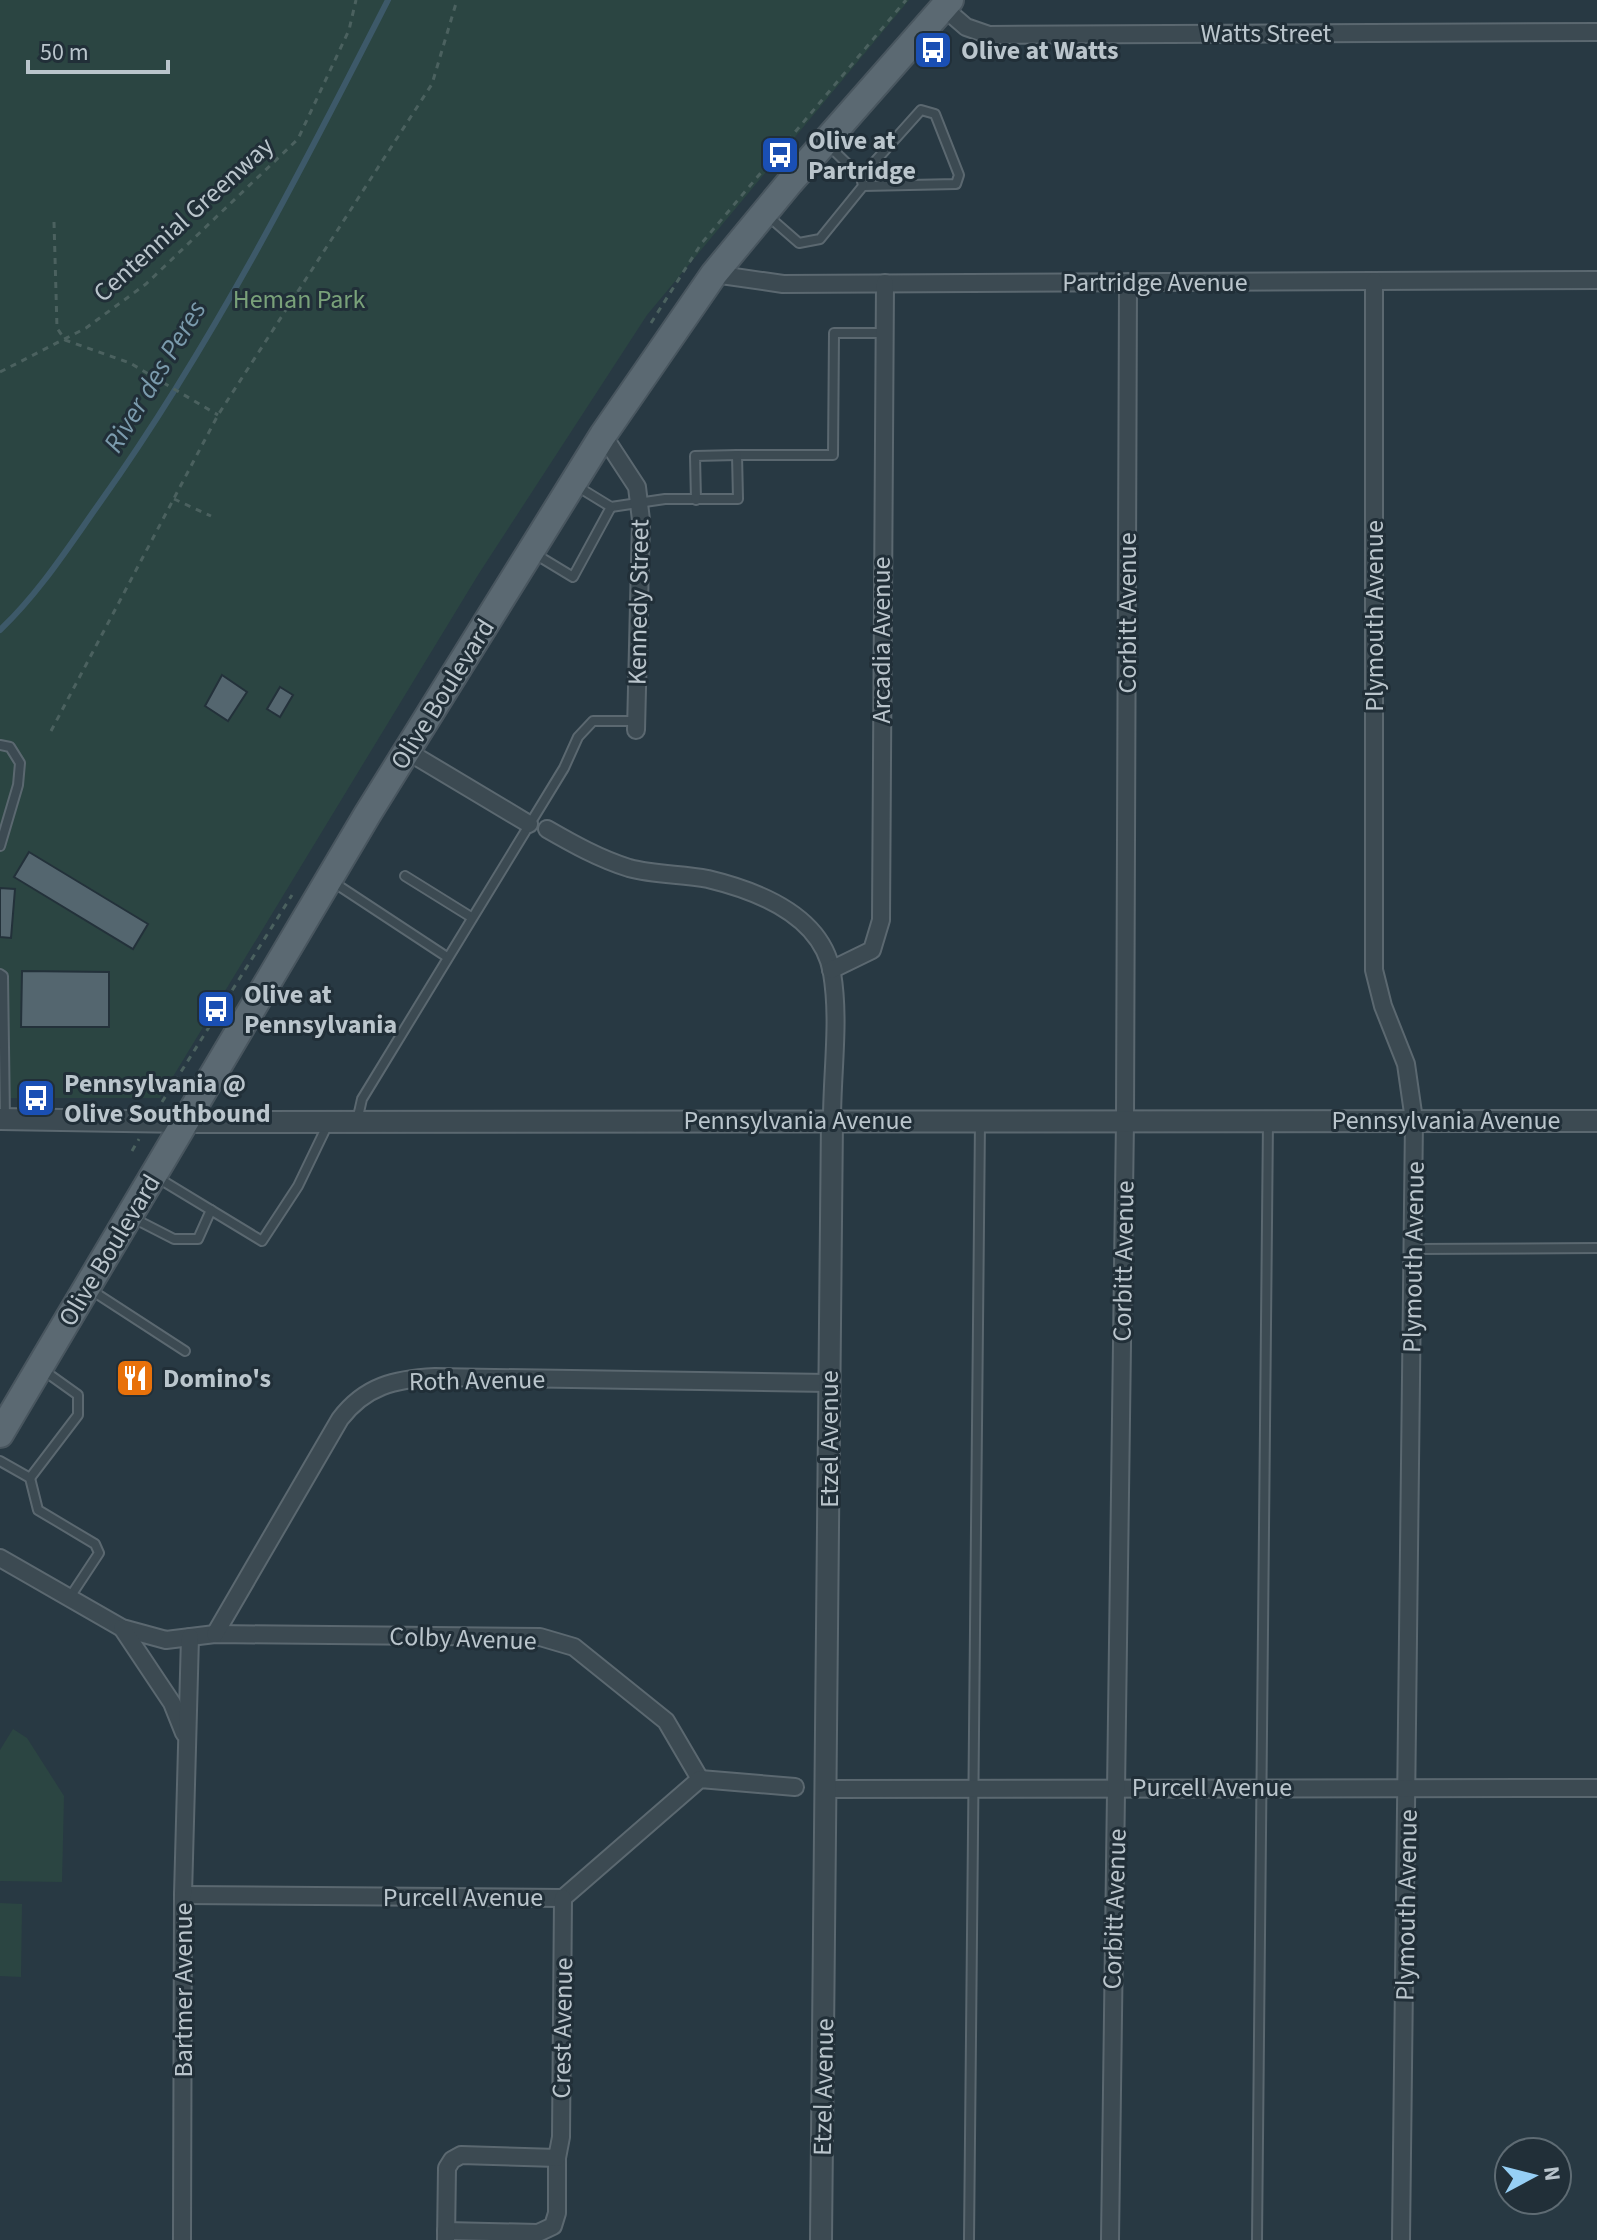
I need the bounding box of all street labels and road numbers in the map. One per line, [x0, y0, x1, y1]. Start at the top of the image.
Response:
street label: Watts Street [1201, 15, 1332, 52]
street label: Centennial Greenway [85, 128, 282, 311]
street label: Partridge Avenue [1062, 264, 1248, 301]
street label: Kennedy Street [619, 518, 658, 685]
street label: Plymouth Avenue [1356, 520, 1393, 712]
street label: Corbitt Avenue [1109, 532, 1146, 694]
street label: Arcadia Avenue [863, 557, 900, 723]
street label: Olive Boulevard [381, 612, 504, 777]
street label: Pennsylvania Avenue [684, 1102, 912, 1139]
street label: Pennsylvania Avenue [1332, 1102, 1560, 1139]
street label: Plymouth Avenue [1393, 1161, 1434, 1353]
street label: Olive Boulevard [49, 1167, 169, 1333]
street label: Corbitt Avenue [1104, 1180, 1143, 1342]
street label: Roth Avenue [408, 1361, 546, 1400]
street label: Etzel Avenue [811, 1370, 848, 1508]
street label: Colby Avenue [389, 1617, 537, 1660]
street label: Purcell Avenue [1132, 1769, 1292, 1806]
street label: Plymouth Avenue [1386, 1809, 1427, 2001]
street label: Corbitt Avenue [1093, 1828, 1136, 1990]
street label: Purcell Avenue [383, 1879, 543, 1916]
street label: Bartmer Avenue [165, 1902, 202, 2078]
street label: Crest Avenue [543, 1957, 582, 2099]
street label: Etzel Avenue [804, 2018, 843, 2156]

